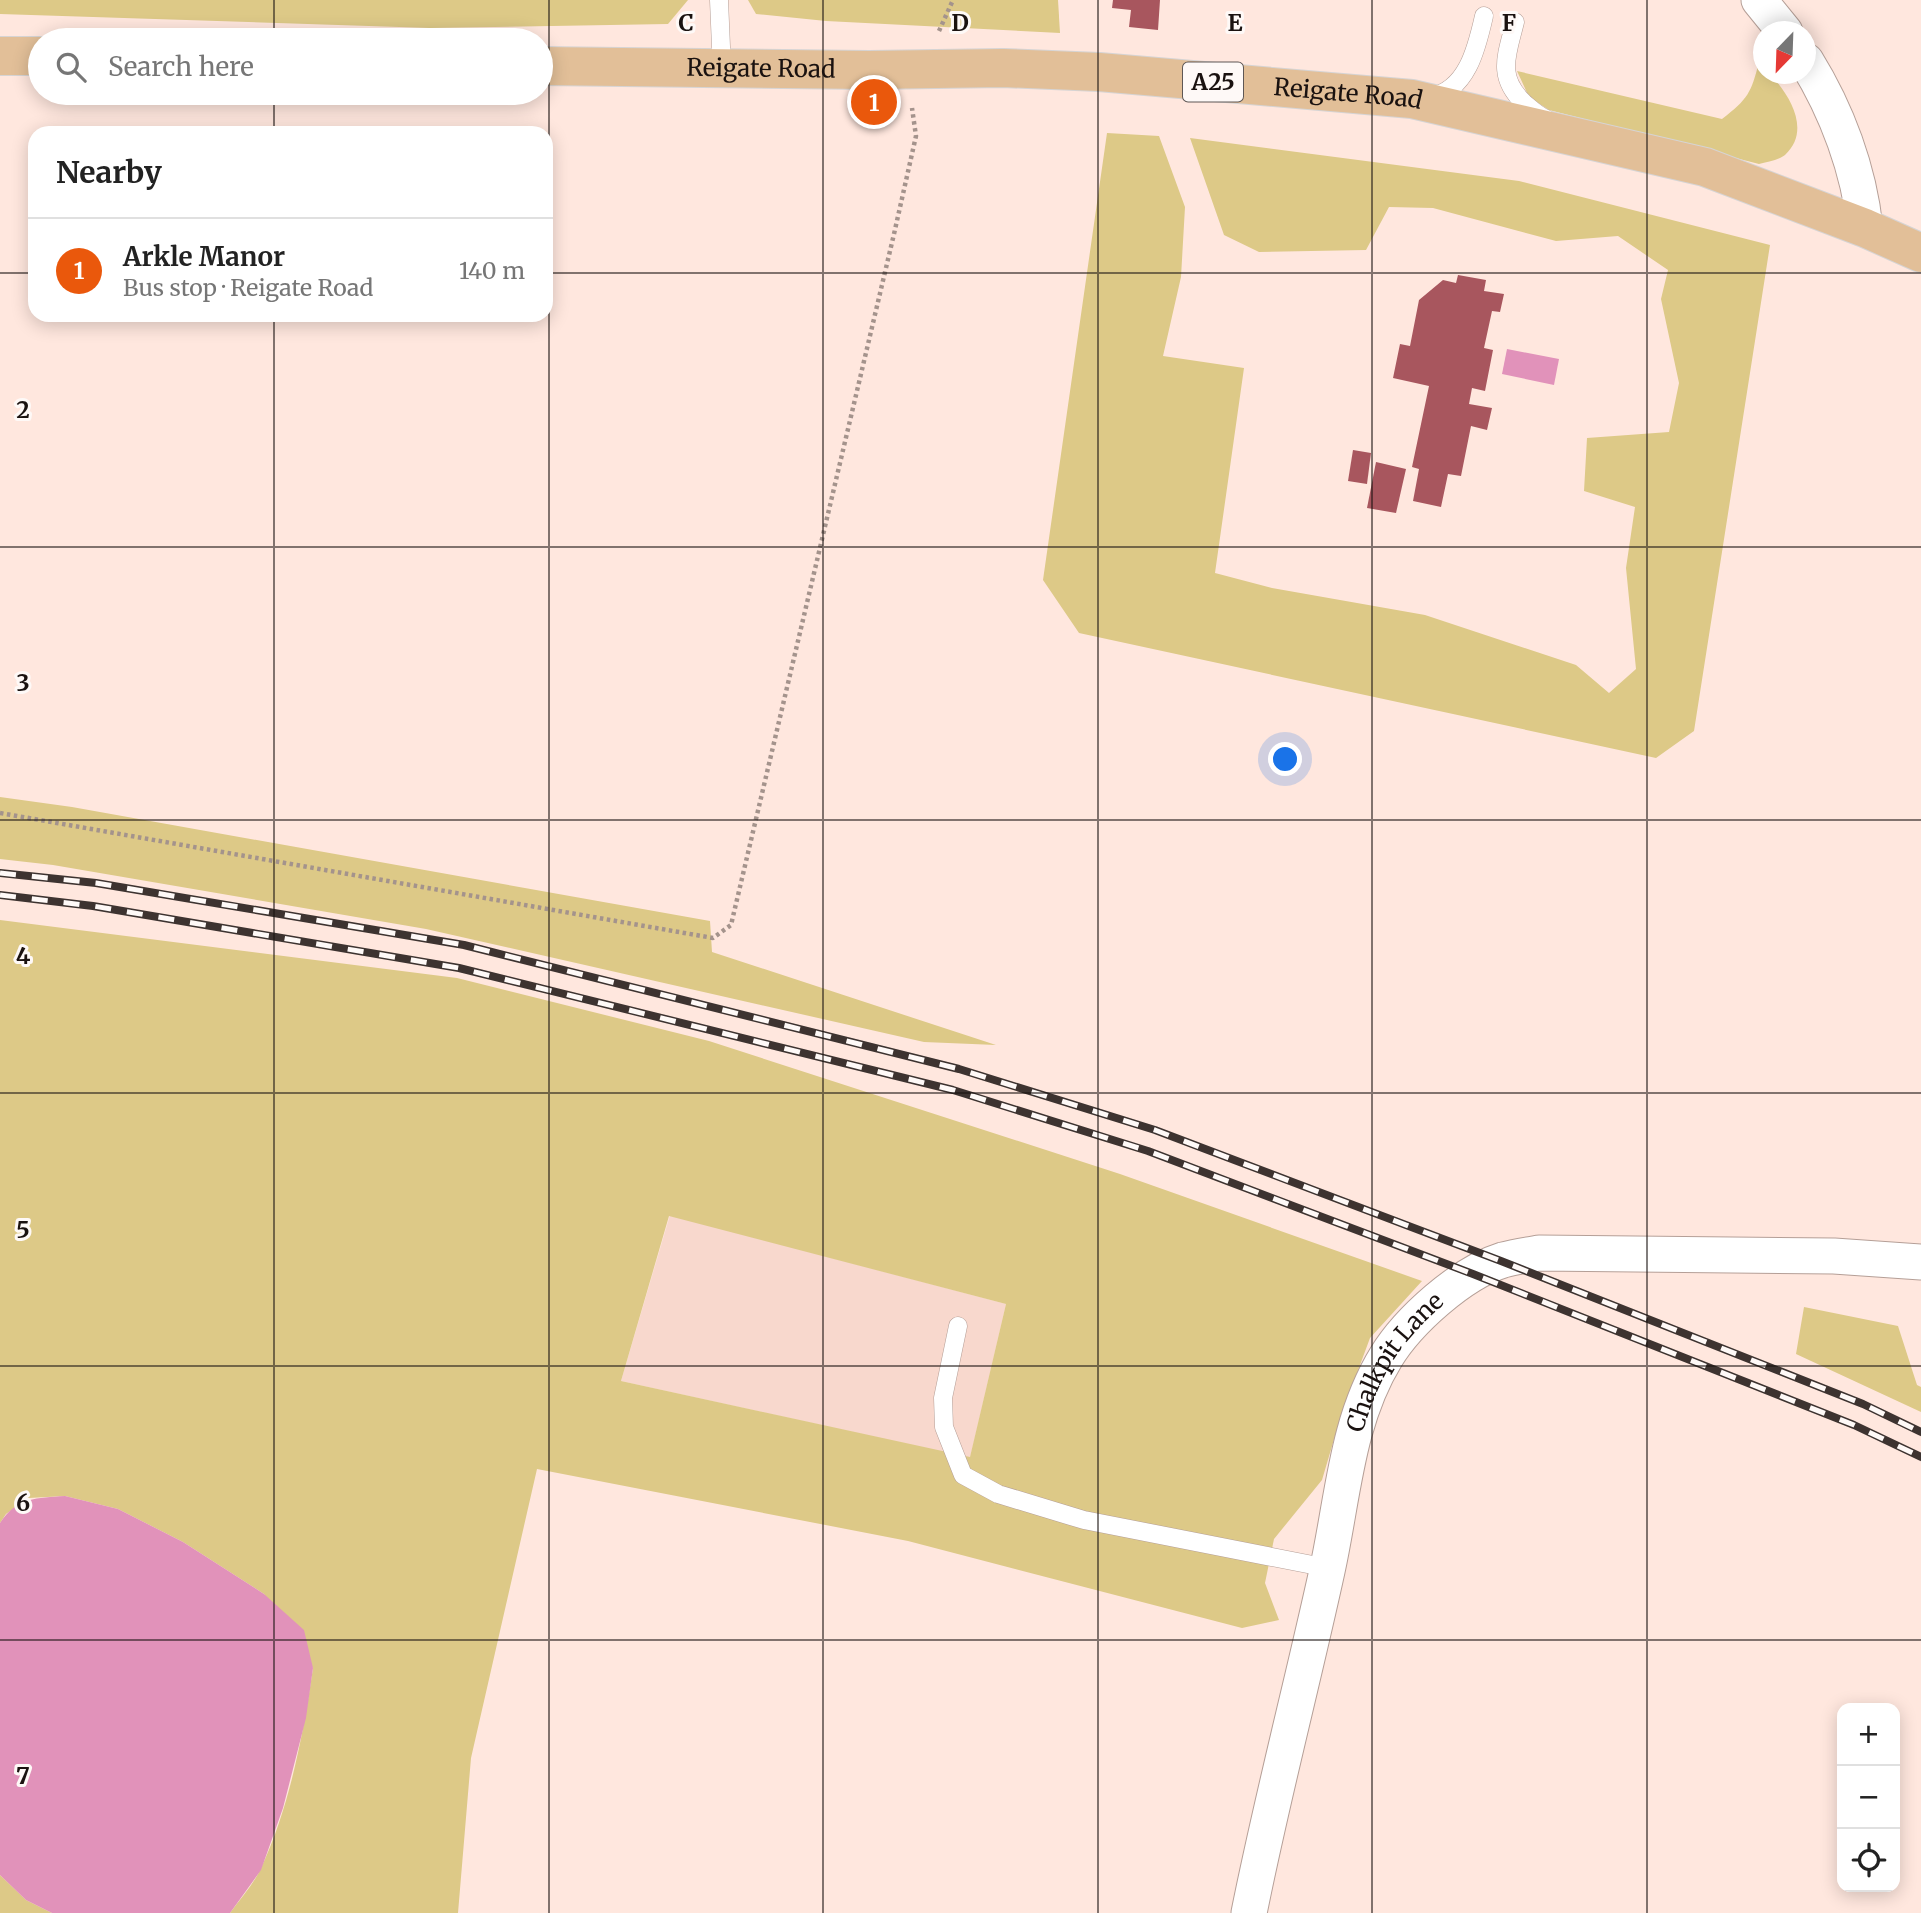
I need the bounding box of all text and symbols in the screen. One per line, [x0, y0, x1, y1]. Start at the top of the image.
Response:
text: C [678, 8, 694, 37]
text: D [951, 8, 969, 37]
text: E [1227, 8, 1243, 37]
text: F [1502, 8, 1516, 37]
north arrow [1753, 21, 1816, 84]
search box [28, 28, 553, 105]
icon: search [52, 48, 90, 86]
text: Search here [108, 50, 254, 83]
street label: Reigate Road [686, 52, 836, 85]
road number: A25 [1183, 62, 1243, 102]
street label: Reigate Road [1272, 71, 1426, 116]
pin: 1 [851, 76, 897, 128]
text: Nearby [56, 153, 162, 191]
text: Arkle Manor [123, 240, 285, 273]
text: 1 [74, 256, 84, 285]
text: 140 m [459, 256, 525, 285]
text: Bus stop · Reigate Road [123, 273, 373, 302]
text: 2 [16, 395, 30, 424]
text: 3 [16, 668, 30, 697]
your location [1268, 742, 1302, 776]
text: 4 [16, 941, 31, 970]
text: 5 [16, 1215, 30, 1244]
street label: Chalkpit Lane [1339, 1285, 1450, 1436]
text: 6 [16, 1488, 30, 1517]
map controls [1837, 1703, 1900, 1892]
button: + [1837, 1703, 1900, 1766]
text: 7 [16, 1761, 30, 1790]
button: − [1837, 1766, 1900, 1829]
button: locate [1837, 1829, 1900, 1892]

